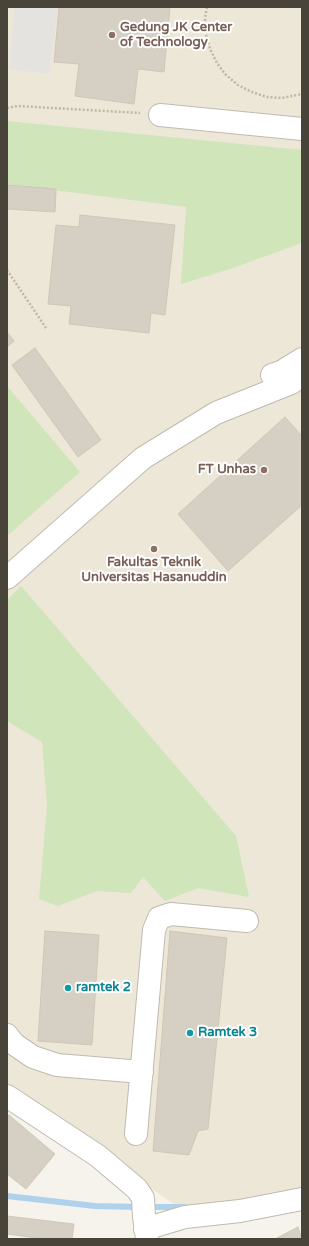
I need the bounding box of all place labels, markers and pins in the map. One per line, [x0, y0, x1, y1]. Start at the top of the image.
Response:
place label: Gedung JK Center of Technology [120, 20, 232, 51]
marker: Gedung JK Center of Technology [107, 30, 117, 40]
place label: FT Unhas [198, 462, 256, 478]
marker: FT Unhas [259, 465, 269, 475]
marker: Fakultas Teknik Universitas Hasanuddin [149, 544, 159, 554]
place label: Fakultas Teknik Universitas Hasanuddin [81, 555, 227, 586]
place label: ramtek 2 [76, 980, 131, 996]
marker: ramtek 2 [63, 983, 73, 993]
place label: Ramtek 3 [198, 1025, 257, 1041]
marker: Ramtek 3 [185, 1028, 195, 1038]

